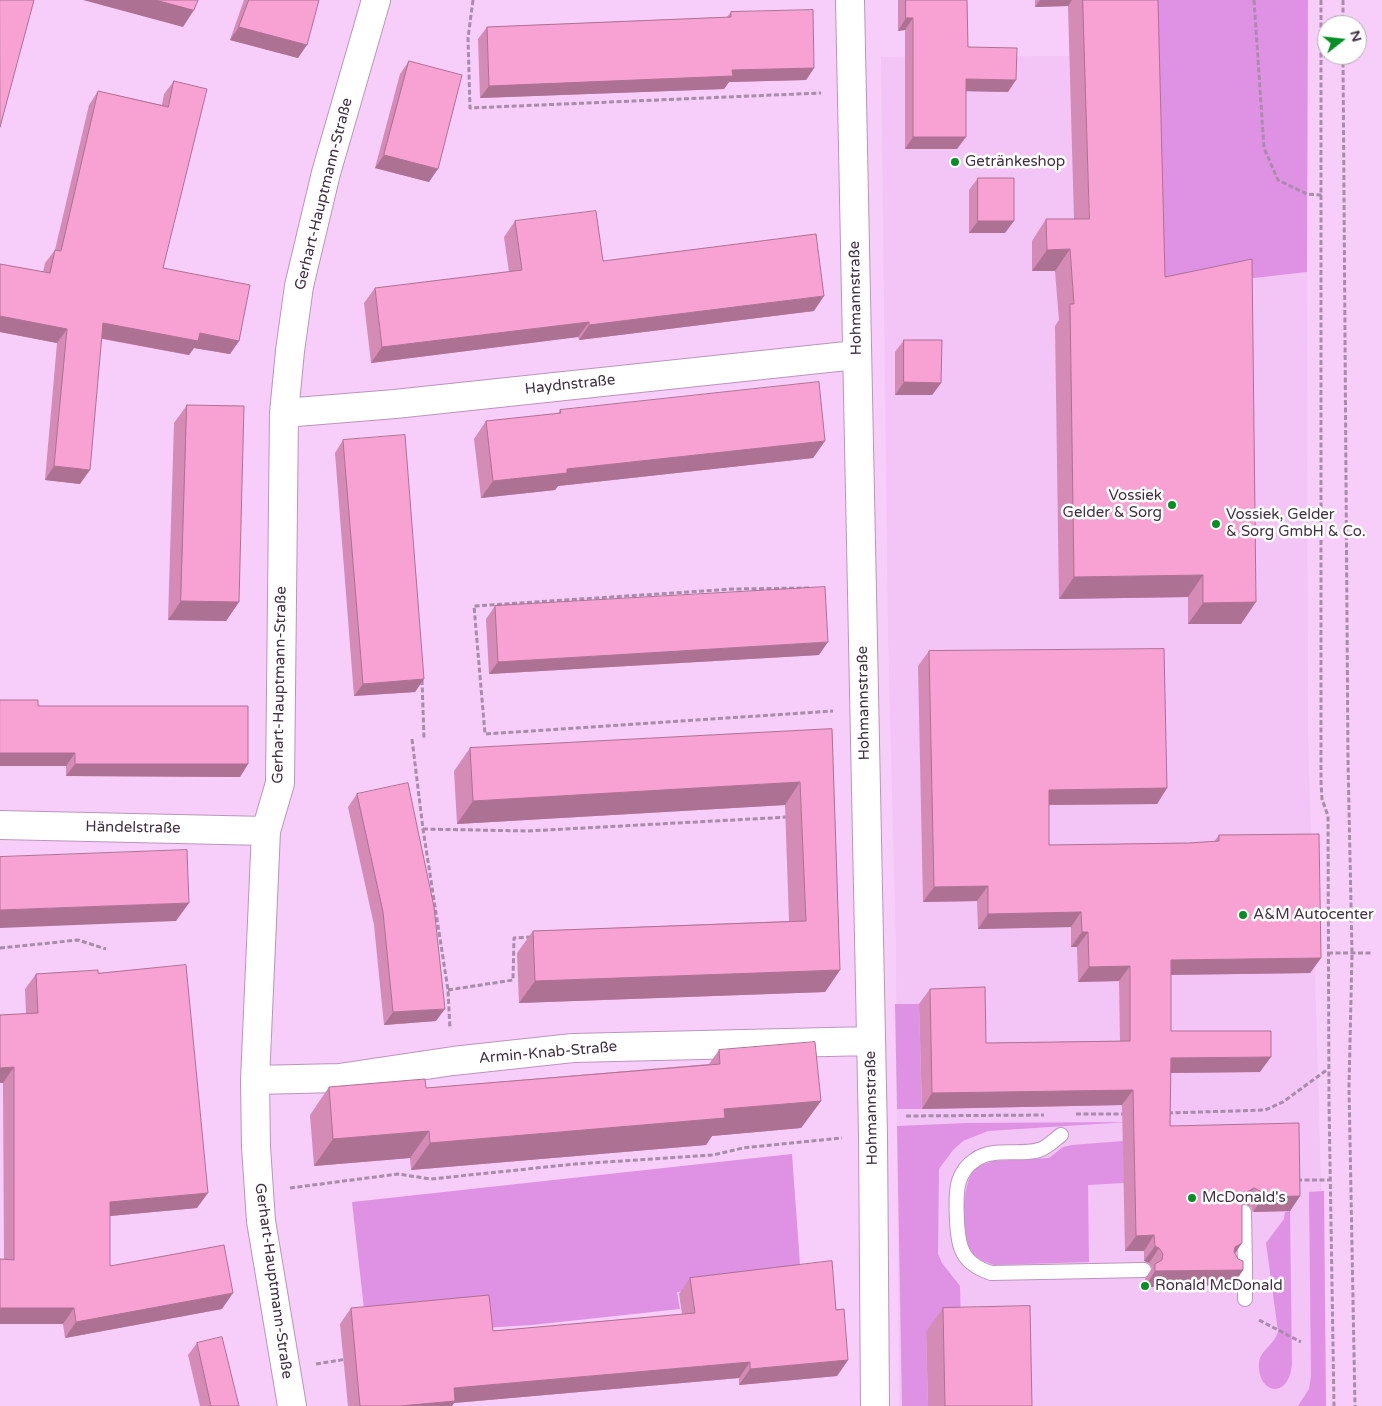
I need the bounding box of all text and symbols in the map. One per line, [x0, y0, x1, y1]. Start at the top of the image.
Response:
north arrow [1317, 15, 1367, 65]
text: N [1346, 28, 1366, 44]
street label: Gerhart-Hauptmann-Straße [291, 96, 357, 292]
place label: Getränkeshop [965, 153, 1065, 171]
marker: Getränkeshop [949, 156, 961, 168]
street label: Hohmannstraße [846, 241, 866, 355]
street label: Haydnstraße [524, 371, 616, 399]
place label: Vossiek Gelder & Sorg [1063, 487, 1162, 522]
marker: Vossiek Gelder & Sorg [1166, 499, 1178, 511]
place label: Vossiek, Gelder & Sorg GmbH & Co. [1226, 506, 1366, 541]
marker: Vossiek, Gelder & Sorg GmbH & Co. [1210, 518, 1222, 530]
street label: Gerhart-Hauptmann-Straße [269, 586, 291, 784]
street label: Hohmannstraße [854, 646, 874, 760]
street label: Händelstraße [85, 818, 181, 838]
place label: A&M Autocenter [1253, 906, 1374, 924]
marker: A&M Autocenter [1237, 909, 1249, 921]
street label: Armin-Knab-Straße [478, 1038, 618, 1068]
street label: Hohmannstraße [862, 1051, 882, 1165]
street label: Gerhart-Hauptmann-Straße [250, 1182, 296, 1380]
place label: McDonald's [1202, 1189, 1286, 1207]
marker: McDonald's [1186, 1192, 1198, 1204]
place label: Ronald McDonald [1155, 1277, 1283, 1295]
marker: Ronald McDonald [1139, 1280, 1151, 1292]

